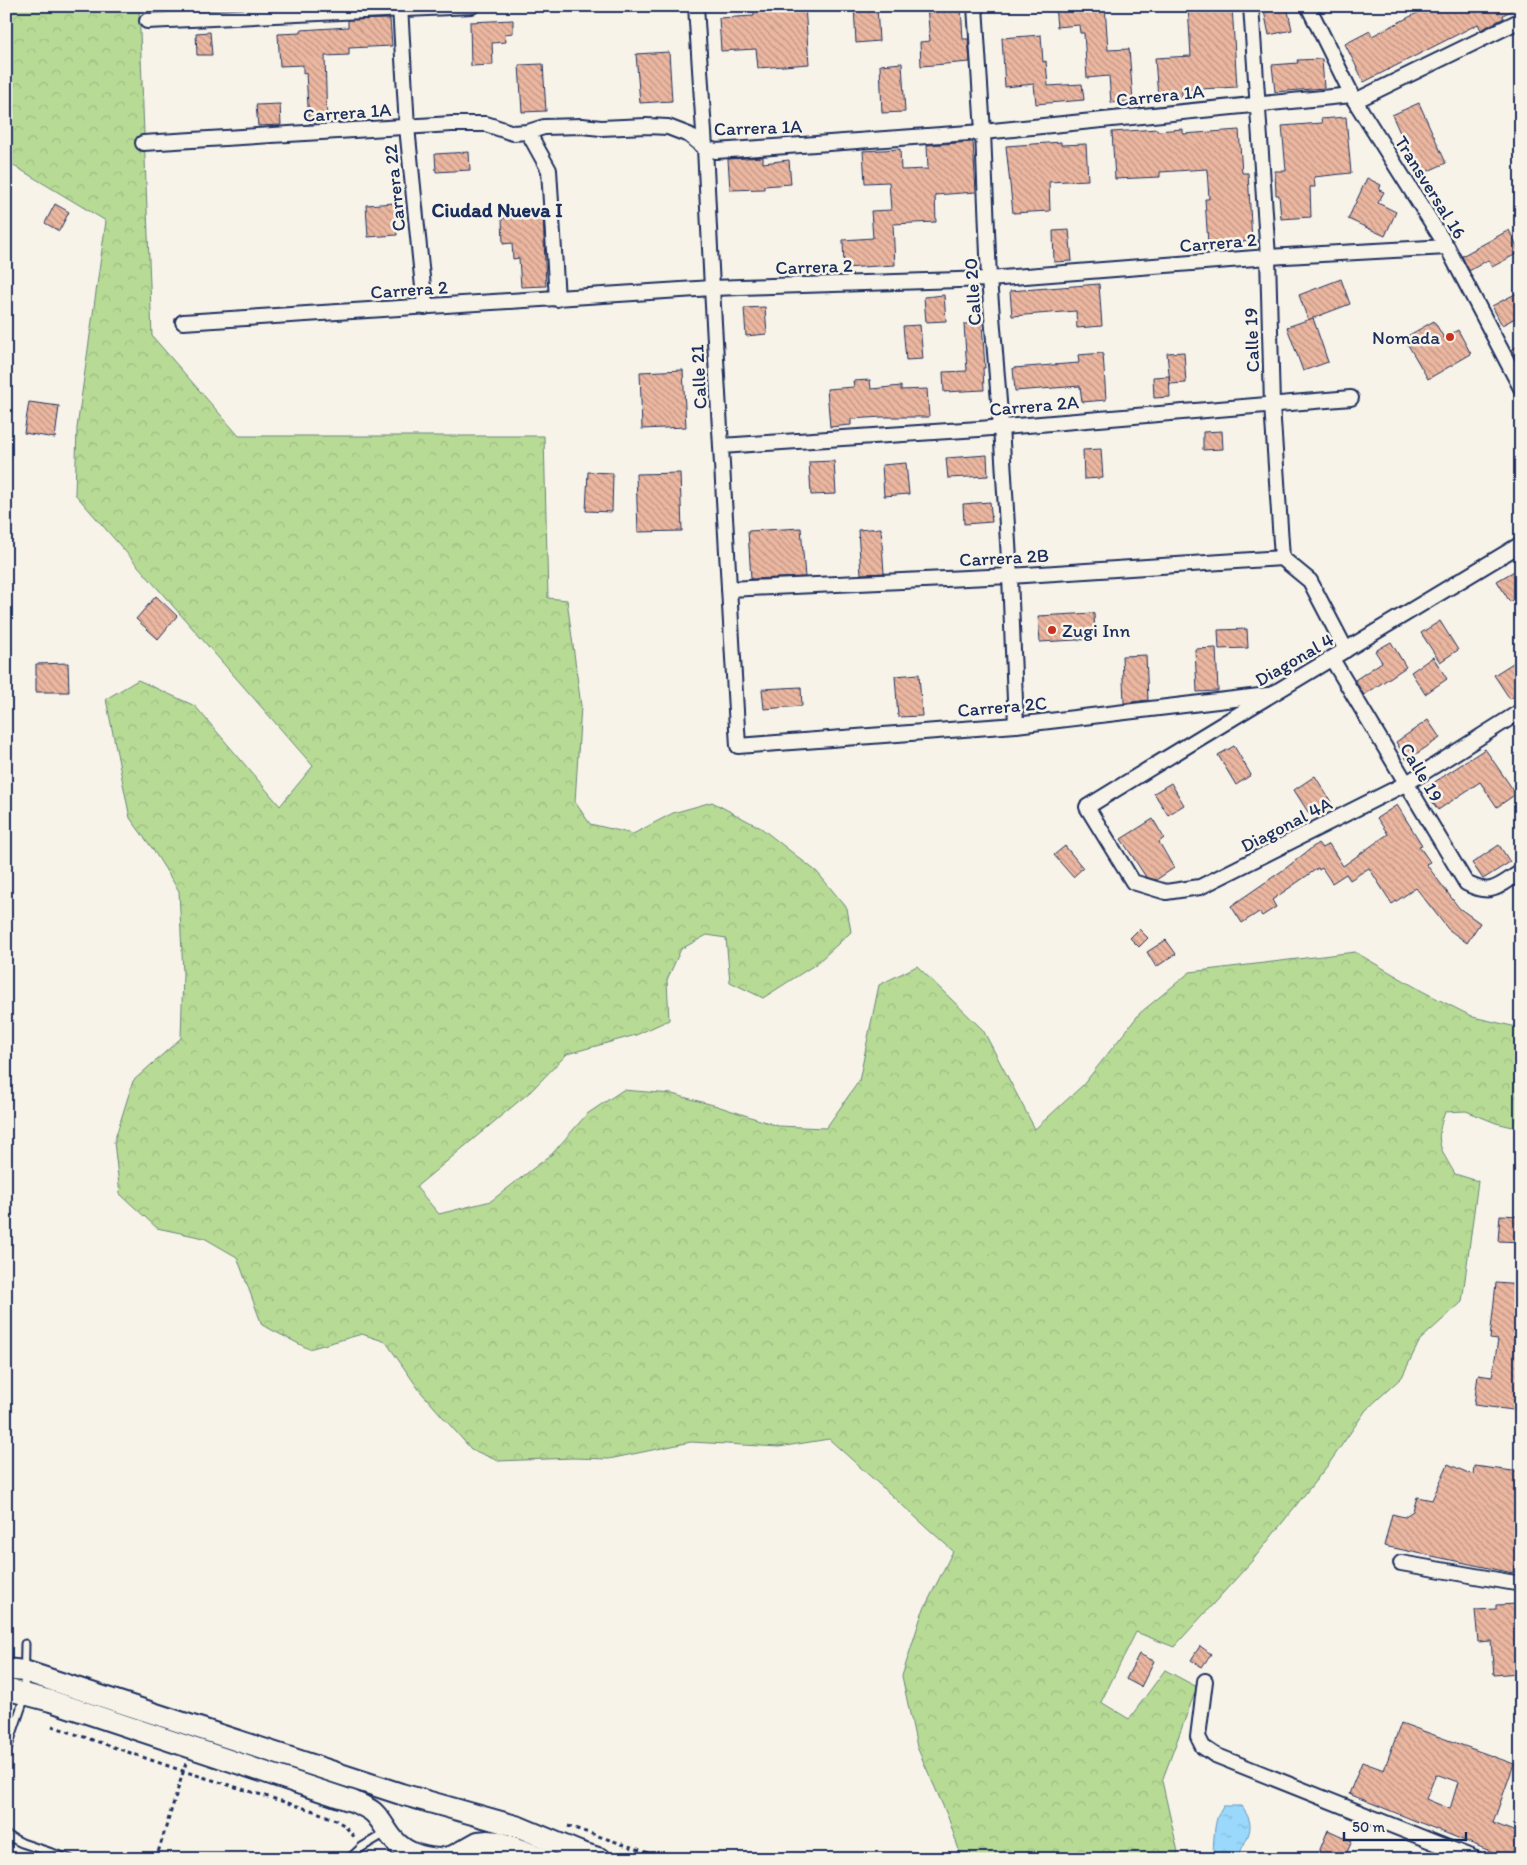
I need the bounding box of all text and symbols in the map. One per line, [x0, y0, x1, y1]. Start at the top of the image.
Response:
street label: Carrera 1A [1115, 79, 1205, 112]
street label: Carrera 1A [302, 98, 392, 127]
street label: Carrera 1A [713, 114, 803, 141]
street label: Transversal 16 [1390, 131, 1471, 243]
street label: Carrera 22 [378, 143, 411, 233]
district label: Ciudad Nueva I [431, 198, 563, 222]
street label: Carrera 2 [1178, 228, 1258, 257]
street label: Carrera 2 [775, 254, 853, 279]
street label: Calle 20 [959, 257, 986, 327]
street label: Carrera 2 [370, 275, 449, 304]
street label: Calle 19 [1239, 307, 1264, 373]
place label: Nomada [1372, 326, 1440, 349]
marker: Nomada [1444, 331, 1456, 343]
street label: Calle 21 [685, 344, 712, 410]
street label: Carrera 2A [988, 390, 1080, 421]
street label: Carrera 2B [959, 544, 1049, 571]
place label: Zugi Inn [1062, 619, 1130, 642]
marker: Zugi Inn [1046, 624, 1058, 636]
street label: Diagonal 4 [1251, 628, 1338, 691]
street label: Carrera 2C [956, 691, 1048, 722]
street label: Calle 19 [1395, 739, 1448, 806]
street label: Diagonal 4A [1237, 792, 1336, 857]
scale bar [1344, 1810, 1467, 1842]
text: 50 m [1352, 1818, 1385, 1836]

